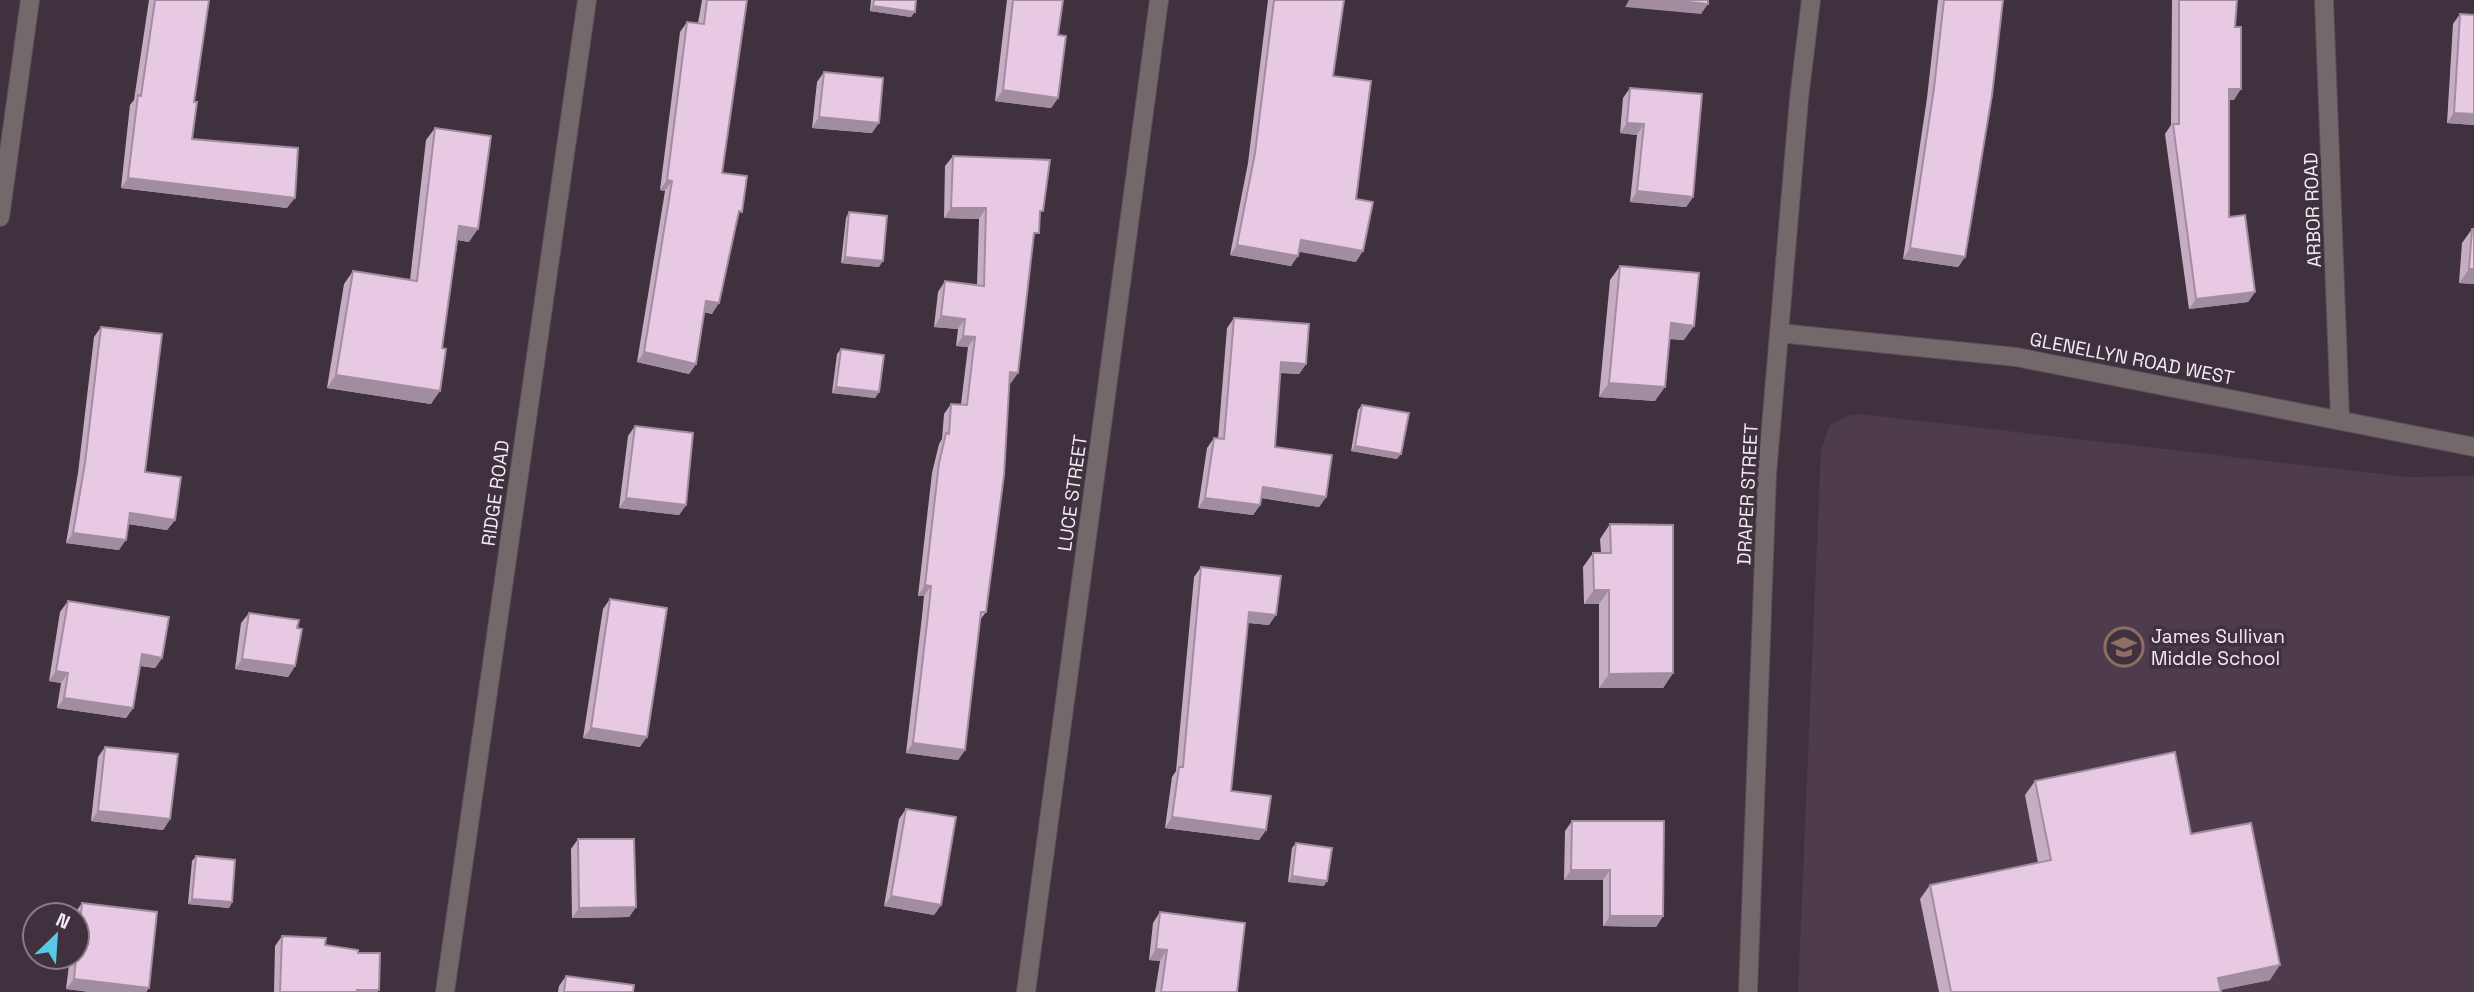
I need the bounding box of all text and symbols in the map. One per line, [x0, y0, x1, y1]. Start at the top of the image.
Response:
street label: ARBOR ROAD [2298, 152, 2327, 268]
street label: GLENELLYN ROAD WEST [2028, 326, 2236, 391]
street label: DRAPER STREET [1731, 422, 1764, 566]
street label: LUCE STREET [1052, 433, 1093, 553]
street label: RIDGE ROAD [476, 439, 515, 548]
place label: James Sullivan Middle School [2151, 624, 2285, 671]
school or university icon: James Sullivan Middle School [2103, 626, 2145, 668]
north arrow [21, 901, 91, 971]
text: N [52, 907, 74, 935]

